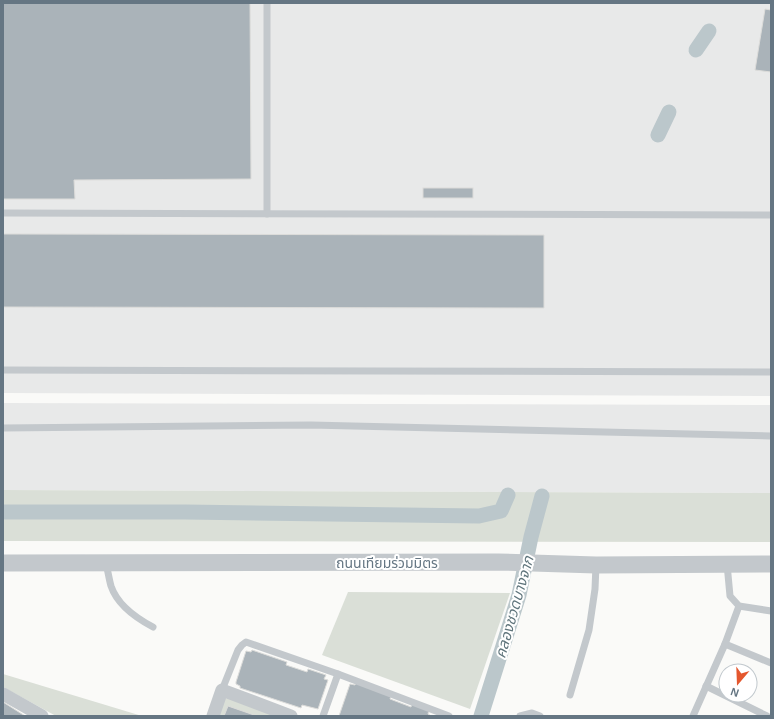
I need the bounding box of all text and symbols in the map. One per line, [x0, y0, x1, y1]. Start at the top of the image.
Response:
water label: คลองชวดบางจาก [491, 553, 537, 660]
street label: ถนนเทียมร่วมมิตร [336, 555, 438, 571]
north arrow [718, 663, 758, 703]
text: N [729, 685, 740, 699]

